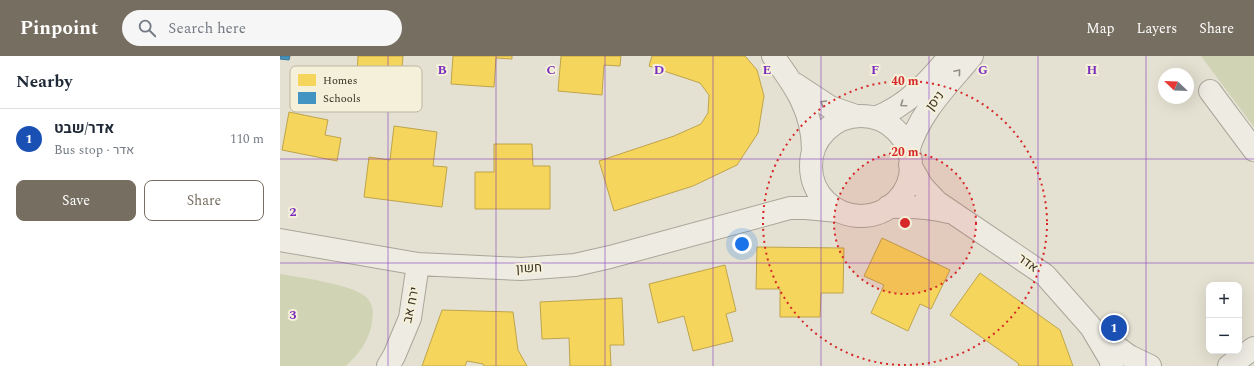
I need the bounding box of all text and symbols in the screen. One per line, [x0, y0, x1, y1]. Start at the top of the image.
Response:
search box [122, 10, 402, 46]
text: Pinpoint [20, 14, 98, 43]
icon: search [136, 17, 158, 39]
text: Search here [168, 17, 246, 40]
text: Map [1086, 18, 1115, 39]
text: Layers [1137, 18, 1177, 39]
text: Share [1199, 18, 1234, 39]
text: B [437, 60, 447, 80]
text: C [546, 60, 556, 80]
text: D [654, 60, 664, 80]
text: E [763, 60, 772, 80]
text: F [871, 60, 879, 80]
text: G [978, 60, 988, 80]
text: H [1087, 60, 1098, 80]
legend [290, 66, 422, 112]
north arrow [1158, 68, 1194, 104]
text: Nearby [16, 69, 72, 95]
one-way arrow [954, 69, 961, 77]
text: Homes [323, 72, 357, 89]
text: 40 m [891, 72, 919, 91]
street label: ניסן [921, 87, 949, 115]
text: Schools [323, 90, 361, 107]
one-way arrow [900, 99, 907, 107]
one-way arrow [820, 101, 827, 108]
text: אדר/שבט [54, 117, 114, 140]
text: 1 [25, 129, 33, 149]
text: 110 m [230, 129, 264, 149]
text: Bus stop · אדר [54, 140, 134, 160]
text: 20 m [891, 143, 919, 162]
button: Save [16, 180, 136, 221]
button: Share [144, 180, 264, 221]
text: 2 [289, 202, 297, 222]
centre of rings [898, 216, 912, 230]
your location [732, 234, 752, 254]
street label: אדר [1013, 249, 1043, 277]
street label: חשון [516, 257, 542, 279]
map controls [1206, 282, 1242, 354]
button: + [1206, 282, 1242, 318]
street label: ירח אב [397, 285, 425, 325]
text: 3 [289, 305, 297, 325]
pin: 1 [1101, 313, 1127, 343]
button: − [1206, 318, 1242, 354]

